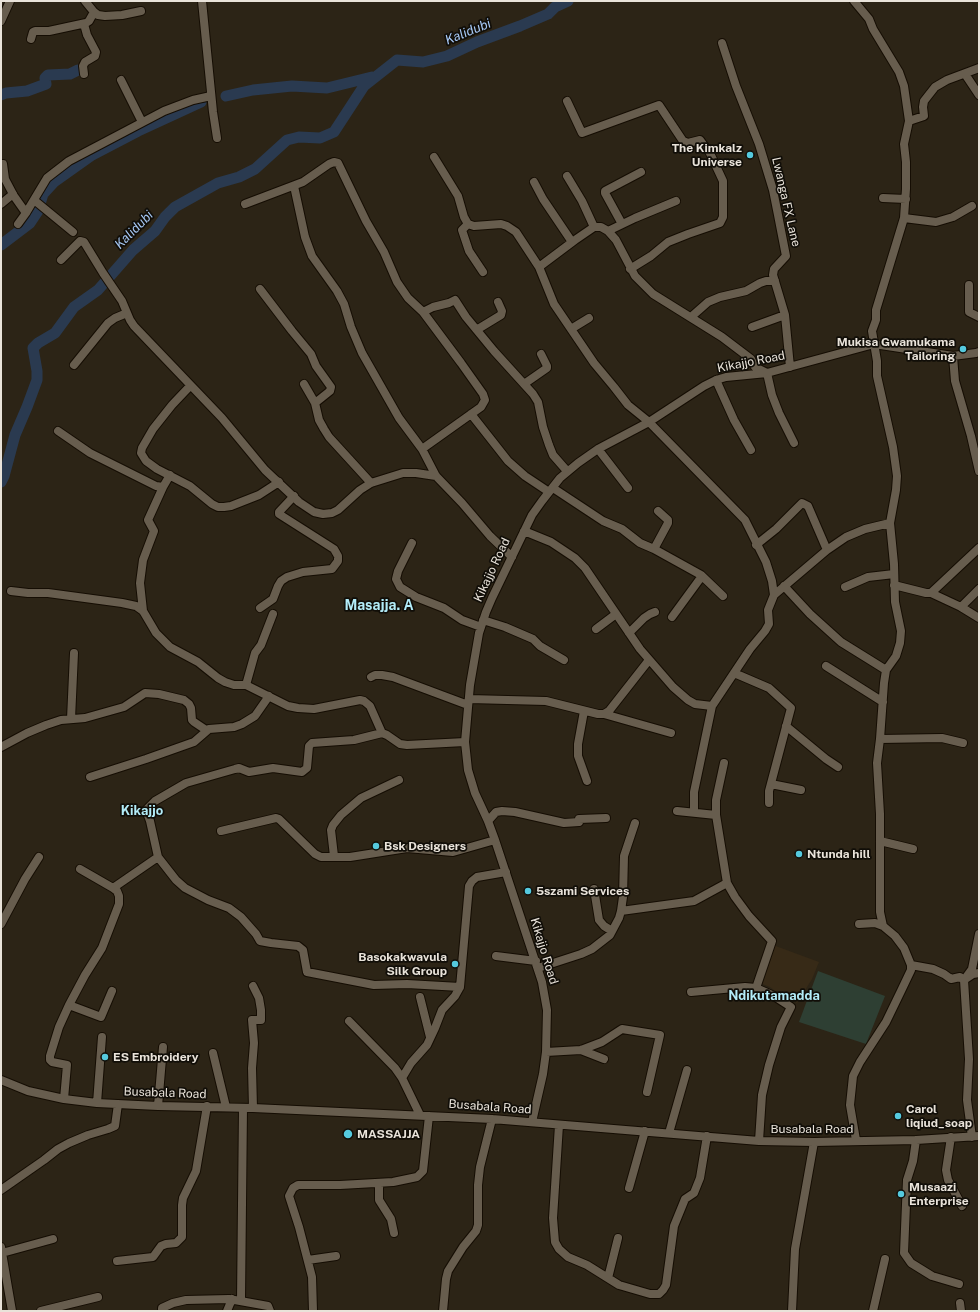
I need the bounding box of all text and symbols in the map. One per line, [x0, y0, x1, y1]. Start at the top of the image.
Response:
water label: Kalidubi [443, 16, 493, 48]
place label: The Kimkalz Universe [672, 141, 742, 169]
marker: The Kimkalz Universe [745, 150, 755, 160]
street label: Lwanga FX Lane [769, 156, 803, 248]
water label: Kalidubi [112, 208, 156, 252]
place label: Mukisa Gwamukama Tailoring [837, 335, 955, 363]
marker: Mukisa Gwamukama Tailoring [958, 344, 968, 354]
street label: Kikajjo Road [716, 348, 786, 376]
street label: Kikajjo Road [471, 536, 513, 604]
district label: Masajja. A [344, 598, 414, 614]
district label: Kikajjo [121, 803, 163, 819]
place label: Bsk Designers [384, 839, 466, 853]
marker: Bsk Designers [371, 841, 381, 851]
place label: Ntunda hill [807, 847, 870, 861]
marker: Ntunda hill [794, 849, 804, 859]
place label: 5szami Services [536, 884, 629, 898]
marker: 5szami Services [523, 886, 533, 896]
street label: Kikajjo Road [527, 916, 561, 986]
place label: Basokakwavula Silk Group [358, 950, 447, 978]
marker: Basokakwavula Silk Group [450, 959, 460, 969]
district label: Ndikutamadda [728, 988, 820, 1004]
place label: ES Embroidery [113, 1050, 198, 1064]
marker: ES Embroidery [100, 1052, 110, 1062]
street label: Busabala Road [123, 1084, 207, 1102]
street label: Busabala Road [448, 1097, 532, 1117]
place label: Carol liqiud_soap [906, 1102, 972, 1130]
marker: Carol liqiud_soap [893, 1111, 903, 1121]
street label: Busabala Road [770, 1122, 854, 1136]
place label: MASSAJJA [357, 1127, 420, 1141]
marker: MASSAJJA [342, 1128, 354, 1140]
place label: Musaazi Enterprise [909, 1180, 969, 1208]
marker: Musaazi Enterprise [896, 1189, 906, 1199]

